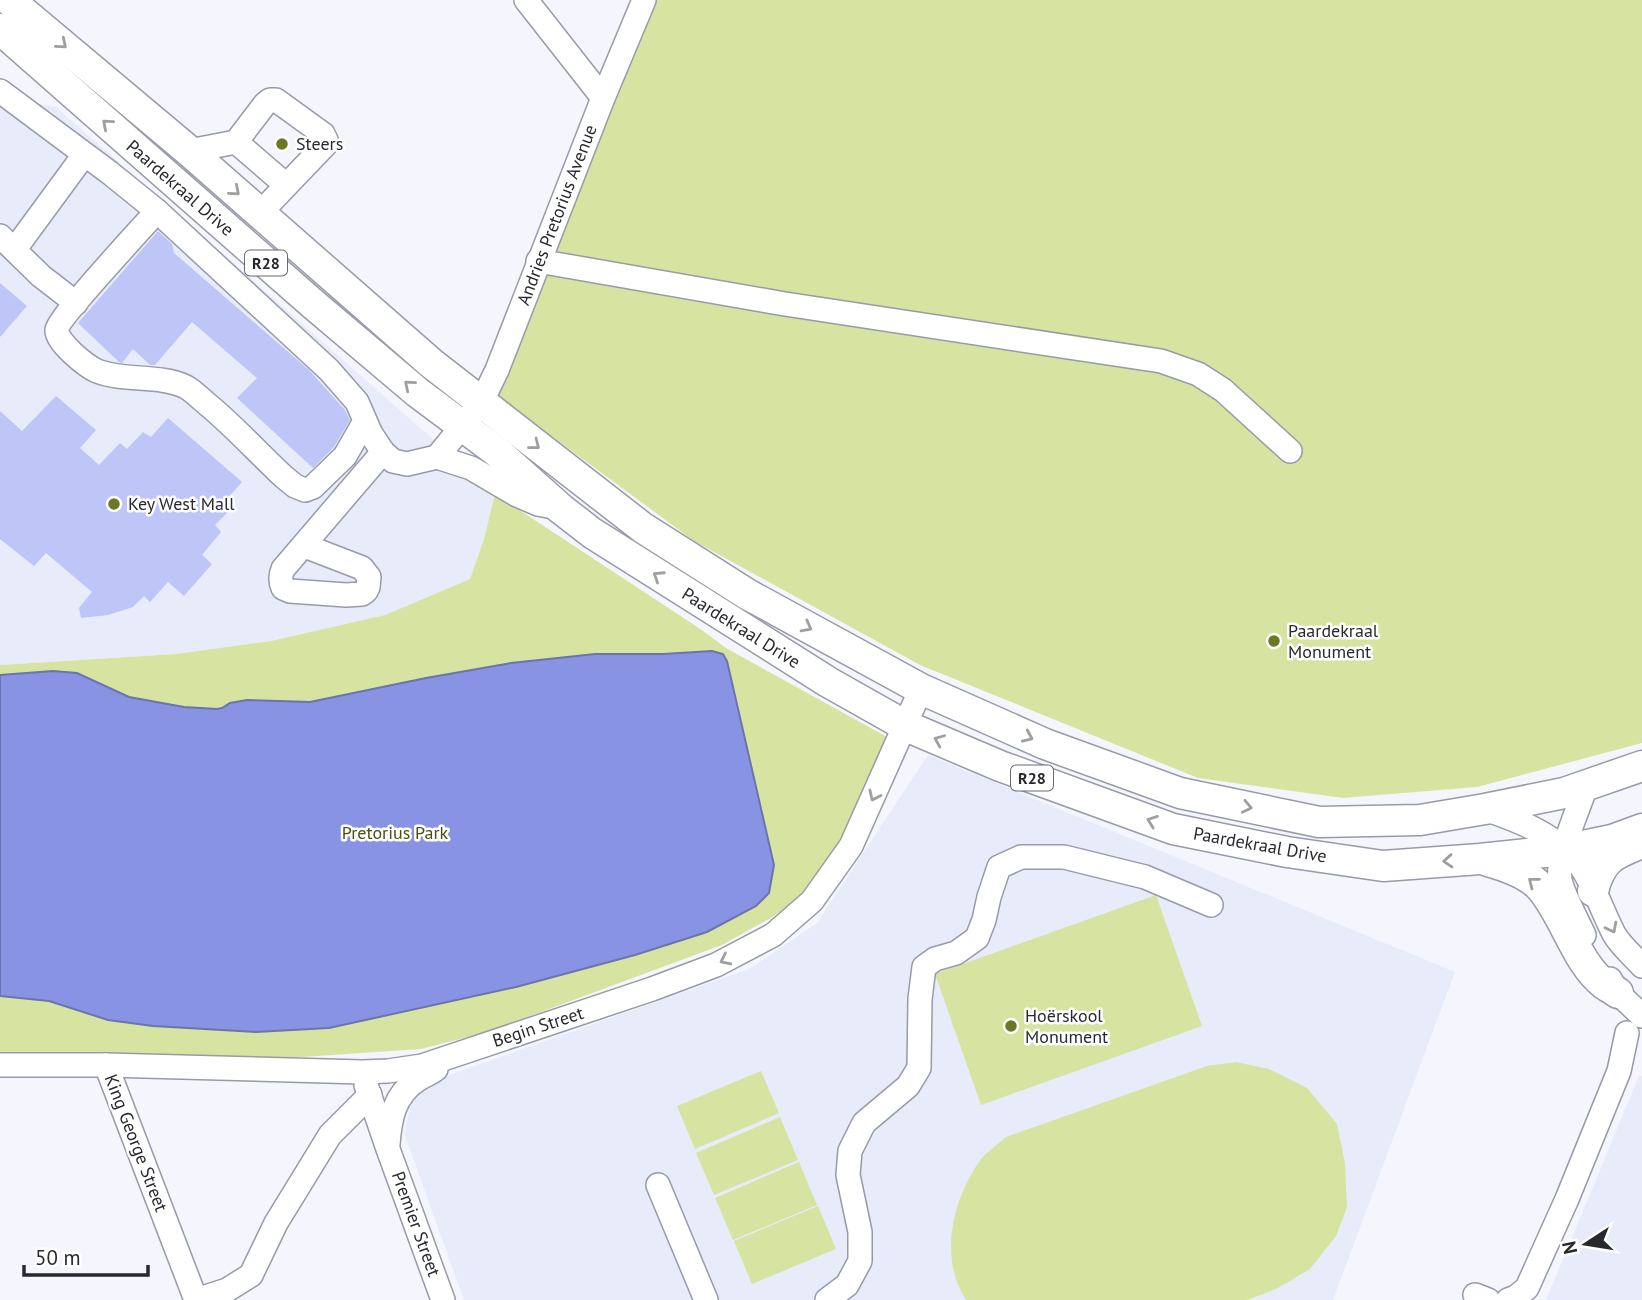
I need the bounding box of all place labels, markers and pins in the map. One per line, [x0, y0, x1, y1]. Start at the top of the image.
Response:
place label: Steers [296, 132, 343, 155]
marker: Steers [274, 136, 290, 152]
place label: Key West Mall [128, 492, 235, 515]
marker: Key West Mall [106, 496, 122, 512]
place label: Paardekraal Monument [1288, 619, 1379, 663]
marker: Paardekraal Monument [1266, 633, 1282, 649]
place label: Hoërskool Monument [1025, 1004, 1108, 1048]
marker: Hoërskool Monument [1003, 1018, 1019, 1034]

